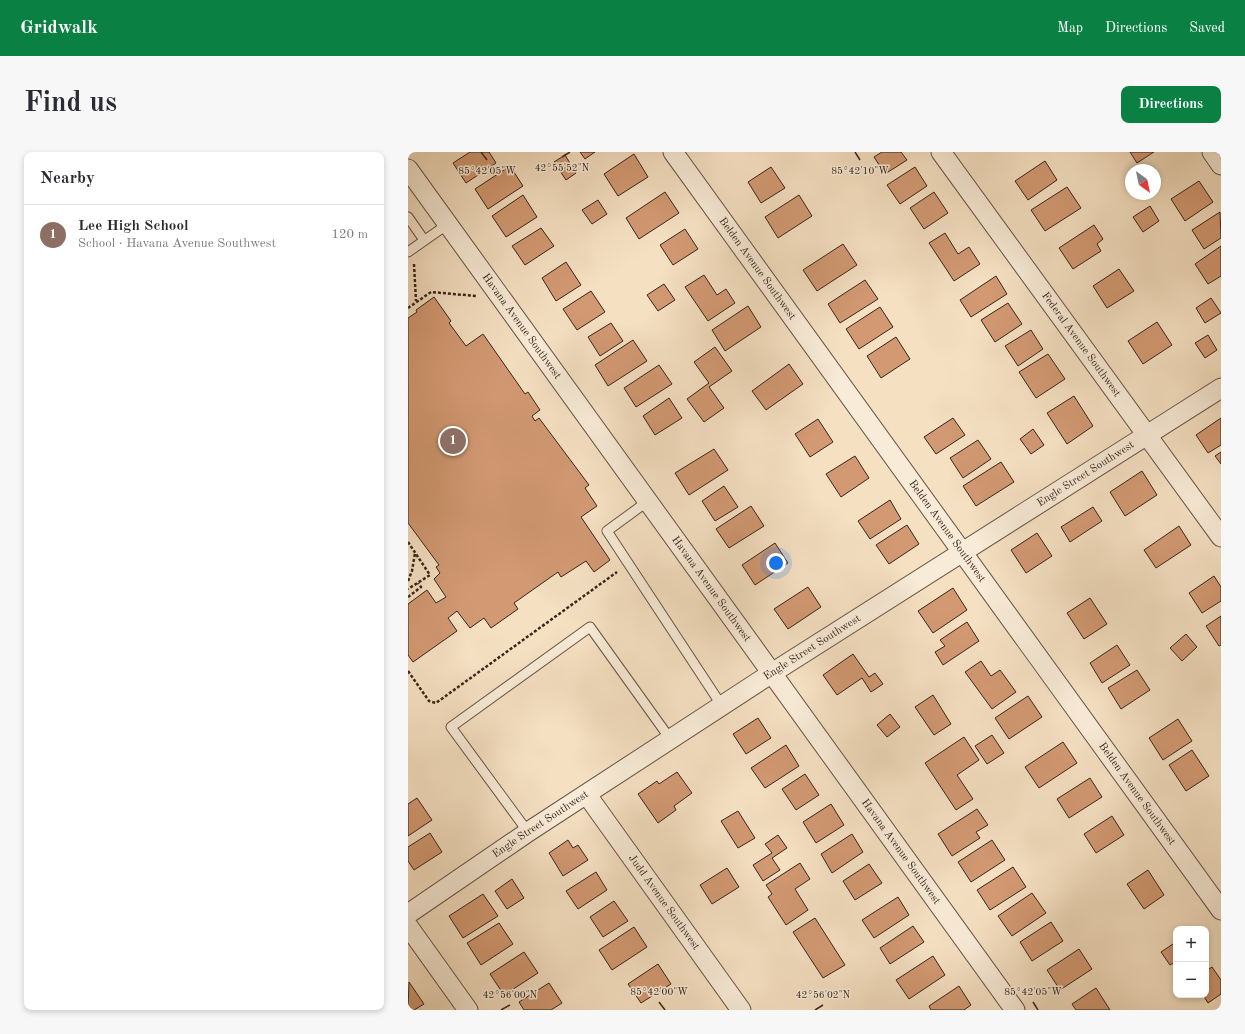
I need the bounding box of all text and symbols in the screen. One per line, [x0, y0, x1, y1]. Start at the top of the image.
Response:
text: Gridwalk [20, 19, 98, 38]
text: Map [1057, 21, 1083, 35]
text: Directions [1105, 21, 1167, 35]
text: Saved [1189, 21, 1225, 35]
button: Directions [1121, 86, 1221, 123]
text: Find us [24, 90, 117, 118]
text: 42°55'52"N [535, 163, 590, 173]
north arrow [1125, 164, 1161, 200]
text: 85°42'05"W [458, 166, 516, 176]
text: 85°42'10"W [831, 166, 889, 176]
text: Nearby [40, 170, 95, 187]
street label: Belden Avenue Southwest [717, 216, 798, 322]
text: Lee High School [78, 219, 189, 234]
text: 1 [49, 228, 57, 241]
text: 120 m [331, 228, 368, 241]
text: School · Havana Avenue Southwest [78, 237, 276, 250]
street label: Havana Avenue Southwest [480, 272, 563, 381]
street label: Federal Avenue Southwest [1039, 290, 1123, 399]
pin: 1 [440, 426, 466, 456]
street label: Engle Street Southwest [1035, 439, 1136, 509]
street label: Belden Avenue Southwest [907, 478, 988, 585]
street label: Havana Avenue Southwest [670, 534, 753, 644]
your location [766, 553, 786, 573]
street label: Engle Street Southwest [762, 613, 863, 682]
street label: Belden Avenue Southwest [1096, 741, 1178, 847]
street label: Engle Street Southwest [490, 789, 591, 860]
street label: Havana Avenue Southwest [859, 797, 942, 907]
street label: Judd Avenue Southwest [626, 853, 702, 952]
map controls [1173, 926, 1209, 998]
button: + [1173, 926, 1209, 962]
button: − [1173, 962, 1209, 998]
text: 85°42'00"W [630, 987, 688, 997]
text: 85°42'05"W [1004, 987, 1062, 997]
text: 42°56'00"N [483, 990, 538, 1000]
text: 42°56'02"N [796, 990, 851, 1000]

